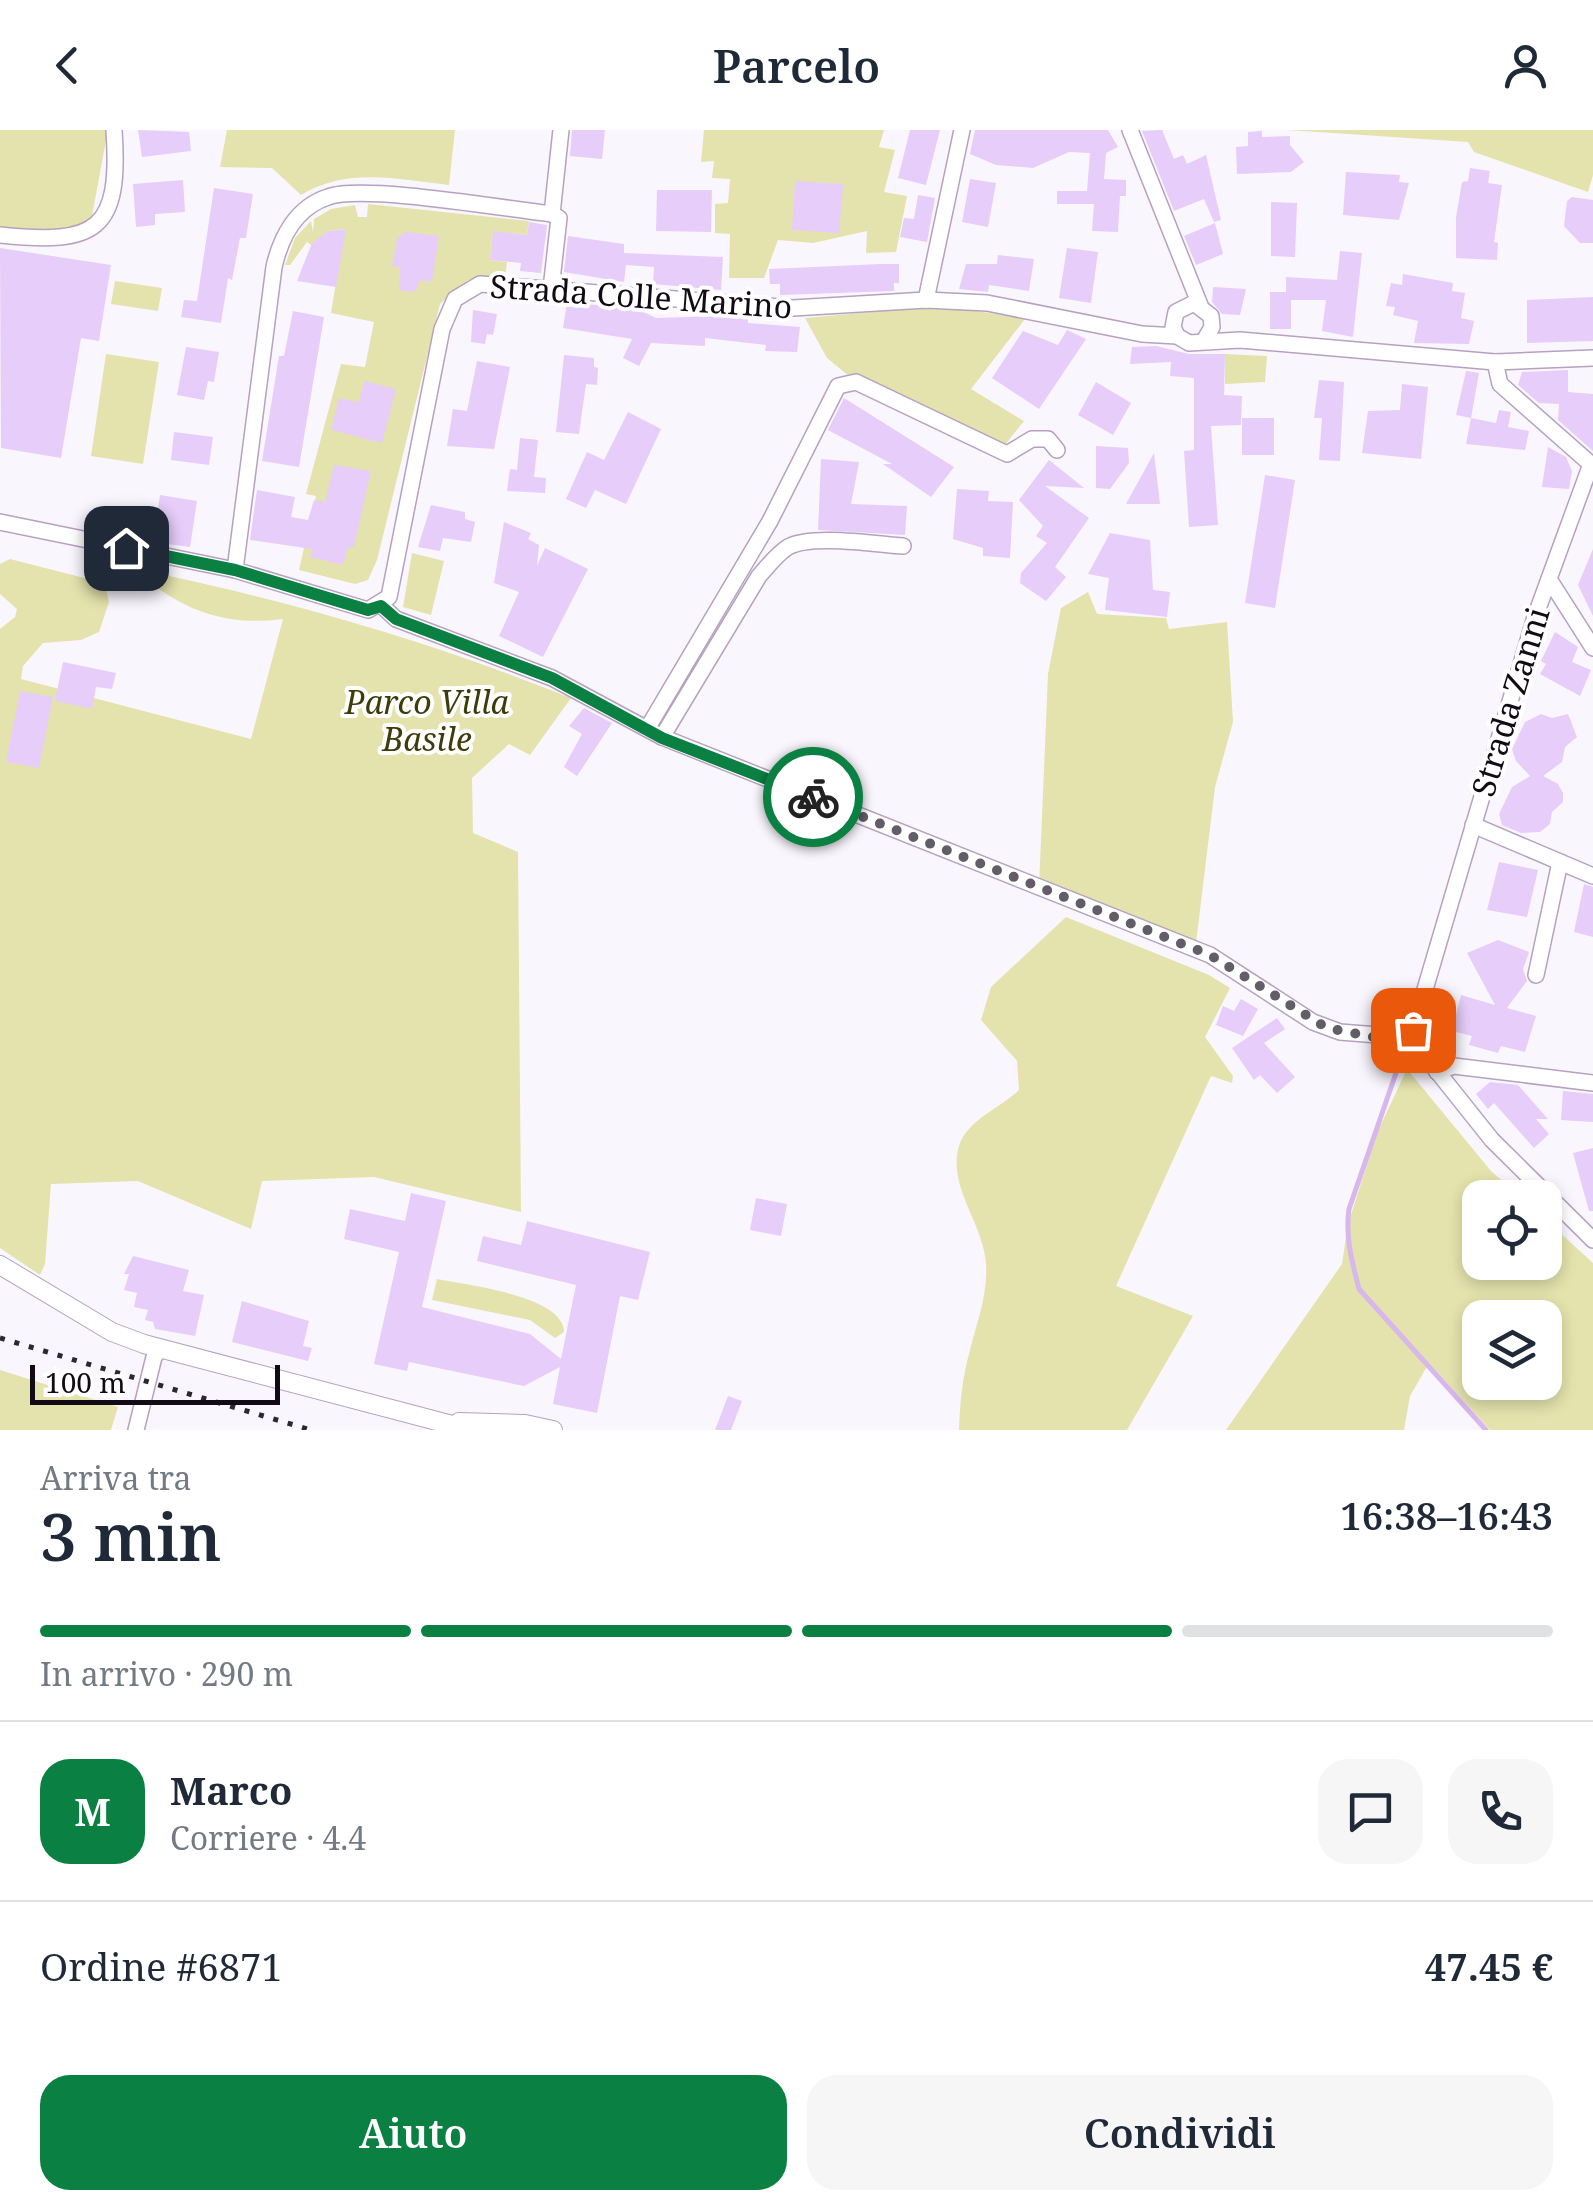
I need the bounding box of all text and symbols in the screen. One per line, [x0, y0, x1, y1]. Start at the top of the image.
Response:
text: Parcelo [713, 35, 880, 96]
icon: back [40, 38, 95, 93]
icon: person [1498, 38, 1553, 93]
street label: Strada Colle Marino [488, 263, 794, 328]
pin [84, 506, 169, 591]
icon: home [99, 521, 154, 576]
street label: Strada Zanni [1460, 602, 1559, 801]
park label: Parco Villa Basile [344, 680, 510, 760]
courier [763, 747, 863, 847]
icon: bike [786, 770, 841, 825]
pin [1371, 988, 1456, 1073]
icon: bag [1386, 1003, 1441, 1058]
map controls [1462, 1180, 1562, 1400]
button: locate [1462, 1180, 1562, 1280]
button: layers [1462, 1300, 1562, 1400]
scale bar [30, 1360, 280, 1404]
text: 100 m [45, 1363, 126, 1401]
text: Arriva tra [40, 1456, 192, 1499]
text: 16:38–16:43 [1340, 1489, 1553, 1541]
text: 3 min [40, 1492, 222, 1580]
text: In arrivo · 290 m [40, 1652, 293, 1695]
button: chat [1318, 1759, 1423, 1864]
button: phone [1448, 1759, 1553, 1864]
text: Marco [170, 1764, 292, 1816]
text: M [74, 1785, 111, 1837]
text: Corriere · 4.4 [170, 1816, 366, 1859]
text: Ordine #6871 [40, 1940, 283, 1992]
text: 47.45 € [1425, 1940, 1553, 1992]
button: Aiuto [40, 2075, 787, 2190]
button: Condividi [807, 2075, 1553, 2190]

